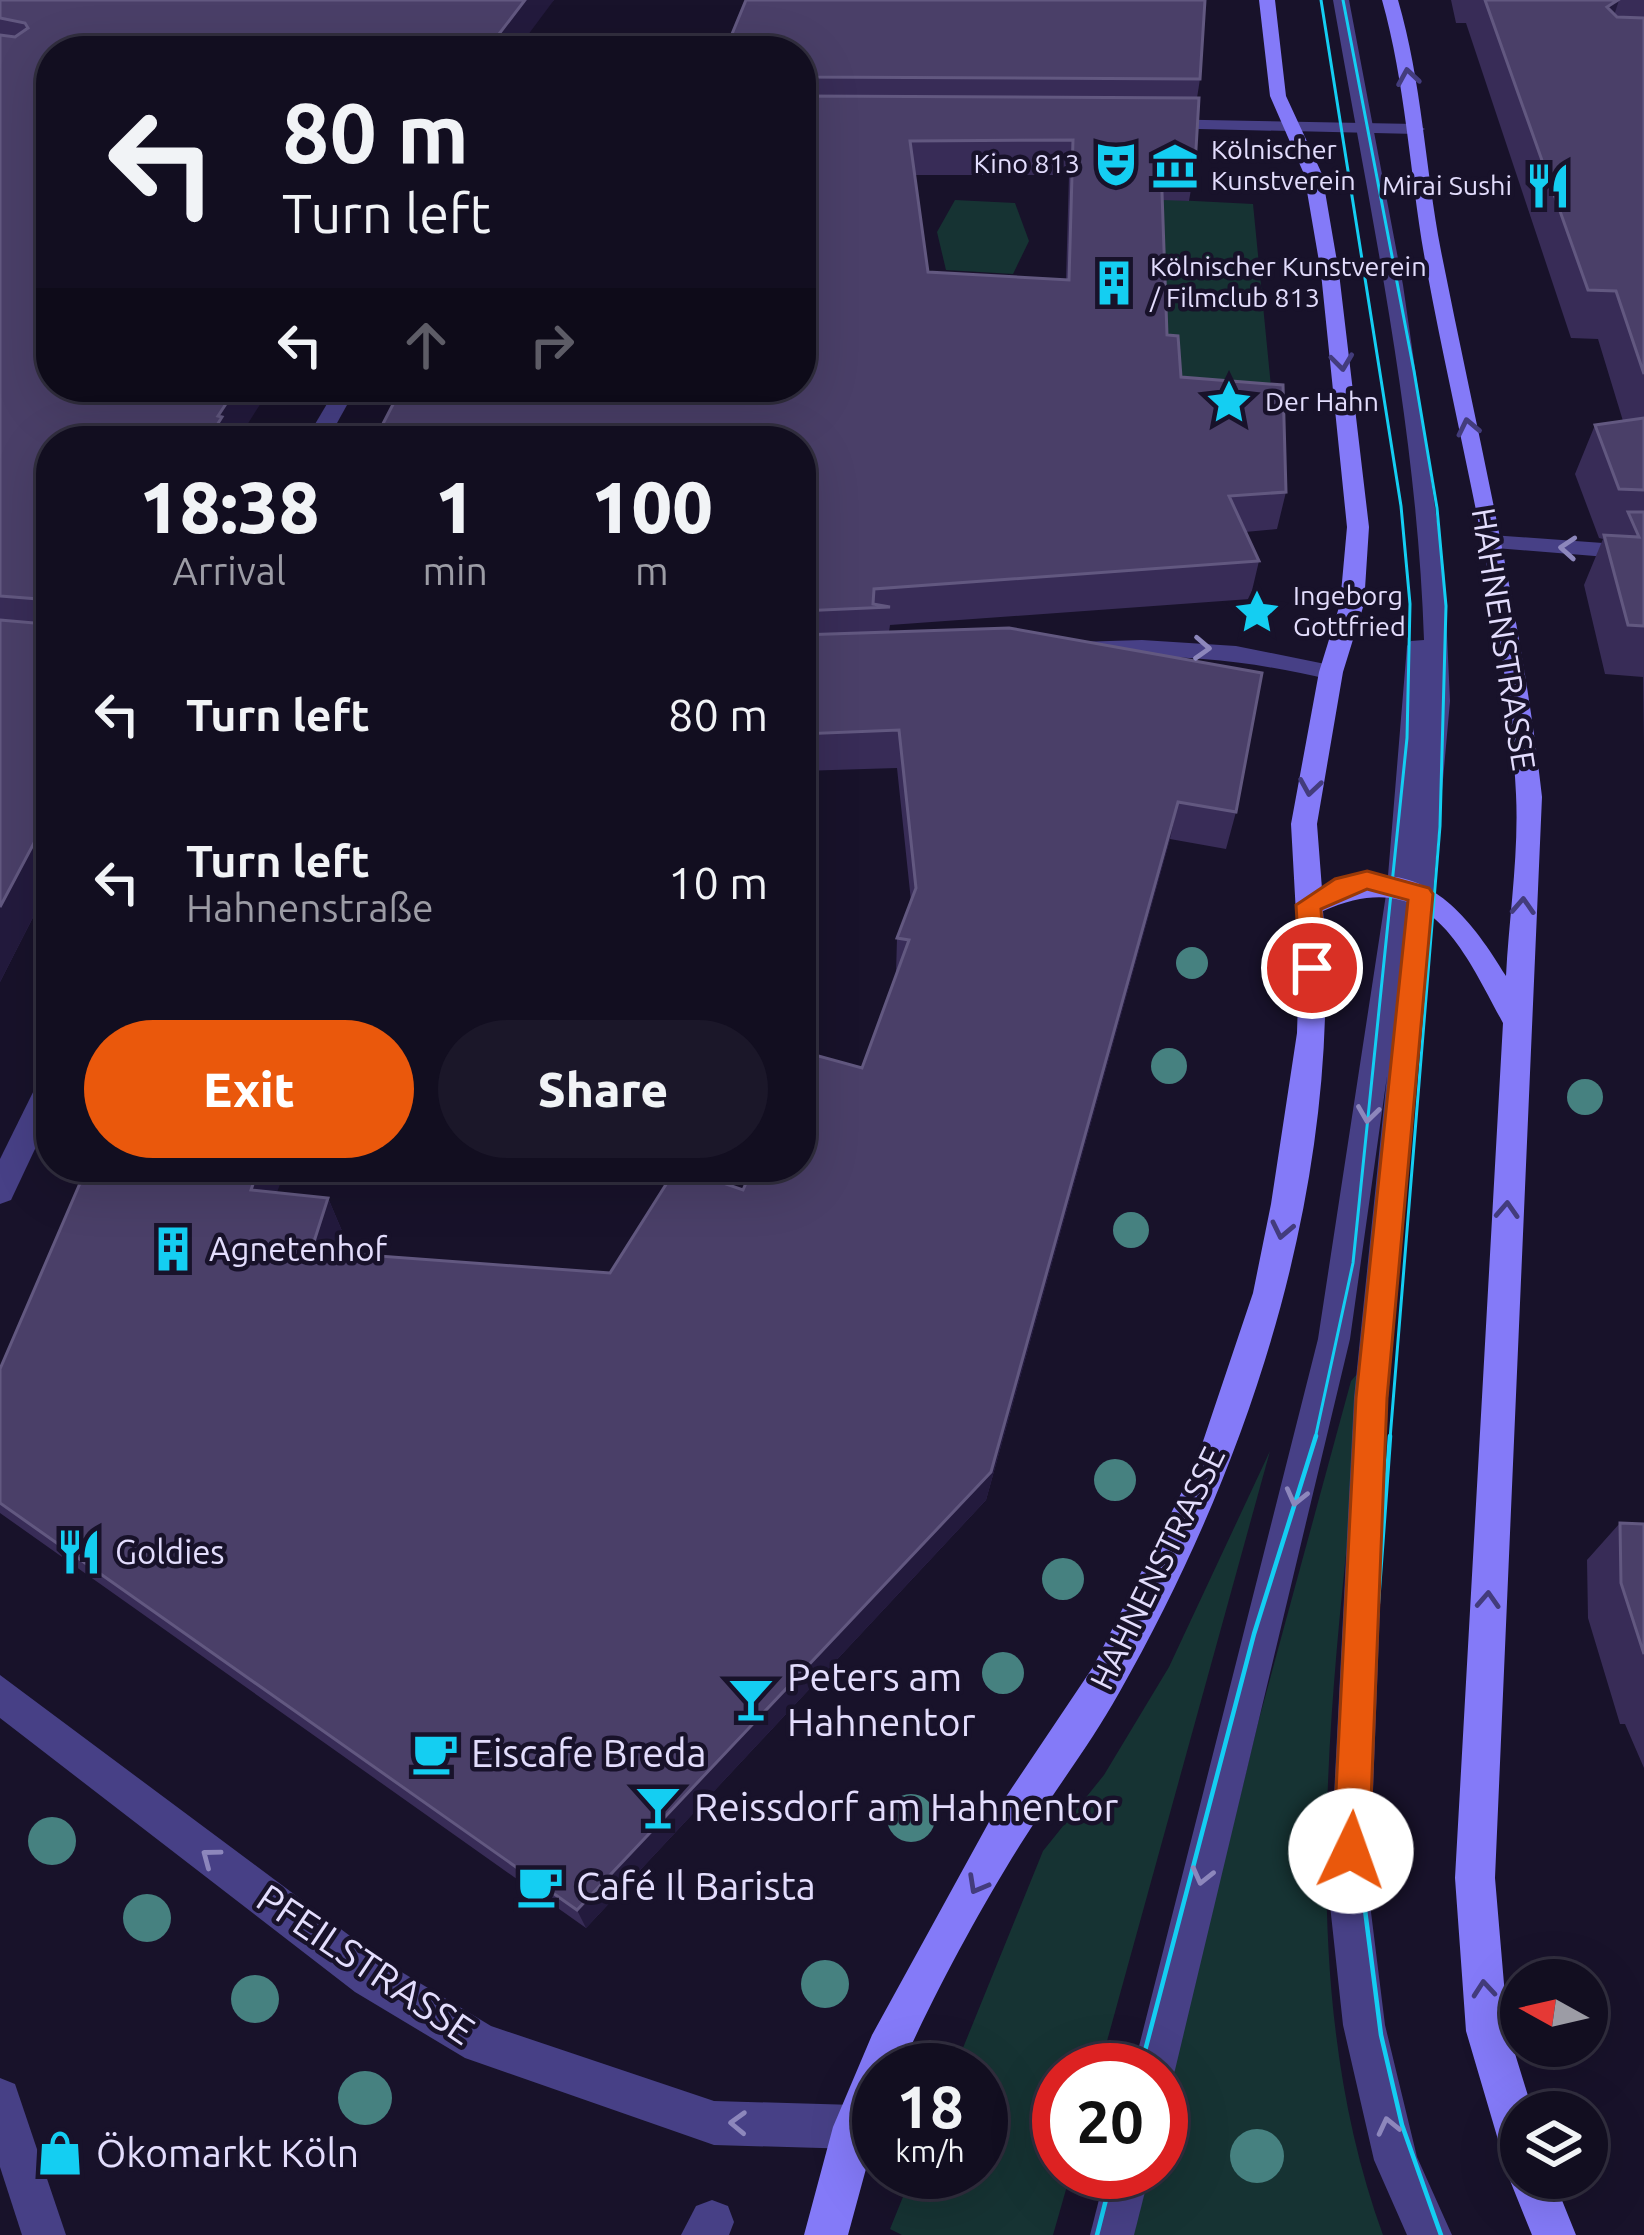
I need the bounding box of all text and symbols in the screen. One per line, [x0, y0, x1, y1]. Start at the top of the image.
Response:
one-way arrow [1397, 68, 1422, 88]
icon: left [84, 84, 240, 240]
text: 80 m [282, 85, 469, 179]
place label: Kölnischer Kunstverein [1211, 134, 1356, 195]
theatre icon: Kino 813 [1091, 139, 1141, 189]
museum icon: Kölnischer Kunstverein [1150, 141, 1200, 191]
place label: Kino 813 [973, 148, 1080, 178]
restaurant icon: Mirai Sushi [1523, 161, 1573, 211]
place label: Mirai Sushi [1382, 170, 1512, 200]
text: Turn left [282, 183, 491, 243]
place label: Kölnischer Kunstverein / Filmclub 813 [1149, 251, 1427, 312]
building icon: Kölnischer Kunstverein / Filmclub 813 [1089, 258, 1139, 308]
icon: left [267, 312, 333, 378]
icon: ahead [393, 312, 459, 378]
icon: right [519, 312, 585, 378]
one-way arrow [1328, 352, 1354, 372]
place icon: Der Hahn [1204, 377, 1254, 427]
place label: Der Hahn [1265, 386, 1379, 416]
one-way arrow [1456, 418, 1482, 438]
text: 18:38 [139, 466, 319, 547]
text: 1 [435, 466, 475, 547]
text: 100 [591, 466, 713, 547]
street label: HAHNENSTRASSE [1465, 505, 1544, 773]
one-way arrow [1558, 535, 1577, 561]
text: Arrival [172, 549, 286, 592]
text: min [422, 549, 488, 592]
text: m [635, 549, 669, 592]
place label: Ingeborg Gottfried [1293, 580, 1406, 641]
place icon: Ingeborg Gottfried [1232, 587, 1282, 637]
one-way arrow [1193, 635, 1212, 661]
icon: left [84, 681, 150, 747]
text: Turn left [186, 689, 370, 740]
text: 80 m [668, 689, 768, 740]
one-way arrow [1298, 777, 1323, 797]
text: Turn left [186, 835, 370, 886]
icon: left [84, 849, 150, 915]
text: 10 m [668, 857, 768, 908]
text: Hahnenstraße [186, 886, 434, 929]
one-way arrow [1510, 896, 1536, 914]
pin [1261, 917, 1363, 1019]
icon: arrive [1279, 935, 1345, 1001]
button: Exit [84, 1020, 414, 1158]
button: Share [438, 1020, 768, 1158]
one-way arrow [1356, 1104, 1381, 1124]
one-way arrow [1494, 1200, 1520, 1219]
one-way arrow [1270, 1220, 1296, 1240]
building icon: Agnetenhof [148, 1224, 198, 1274]
place label: Agnetenhof [209, 1230, 388, 1267]
street label: HAHNENSTRASSE [1082, 1440, 1231, 1695]
one-way arrow [1285, 1487, 1310, 1507]
restaurant icon: Goldies [54, 1527, 104, 1577]
place label: Goldies [115, 1533, 225, 1570]
one-way arrow [1475, 1590, 1501, 1609]
place label: Peters am Hahnentor [787, 1655, 976, 1743]
bar icon: Peters am Hahnentor [726, 1674, 776, 1724]
cafe icon: Eiscafe Breda [410, 1728, 460, 1778]
place label: Eiscafe Breda [471, 1731, 707, 1774]
bar icon: Reissdorf am Hahnentor [633, 1782, 683, 1832]
place label: Reissdorf am Hahnentor [694, 1785, 1119, 1828]
position arrow [1288, 1788, 1414, 1914]
one-way arrow [202, 1849, 223, 1871]
cafe icon: Café Il Barista [515, 1861, 565, 1911]
place label: Café Il Barista [576, 1864, 816, 1907]
one-way arrow [1191, 1865, 1216, 1886]
one-way arrow [968, 1873, 991, 1894]
street label: PFEILSTRASSE [250, 1875, 483, 2052]
north arrow [1500, 1959, 1608, 2067]
map controls [1500, 1959, 1608, 2199]
one-way arrow [1472, 1979, 1497, 1998]
speed limit sign: 20 [1032, 2043, 1188, 2199]
text: 18 [896, 2072, 964, 2139]
button: layers [1500, 2091, 1608, 2199]
one-way arrow [728, 2111, 747, 2137]
one-way arrow [1377, 2117, 1402, 2137]
shop icon: Ökomarkt Köln [35, 2128, 85, 2178]
place label: Ökomarkt Köln [96, 2131, 359, 2174]
text: km/h [895, 2134, 965, 2168]

